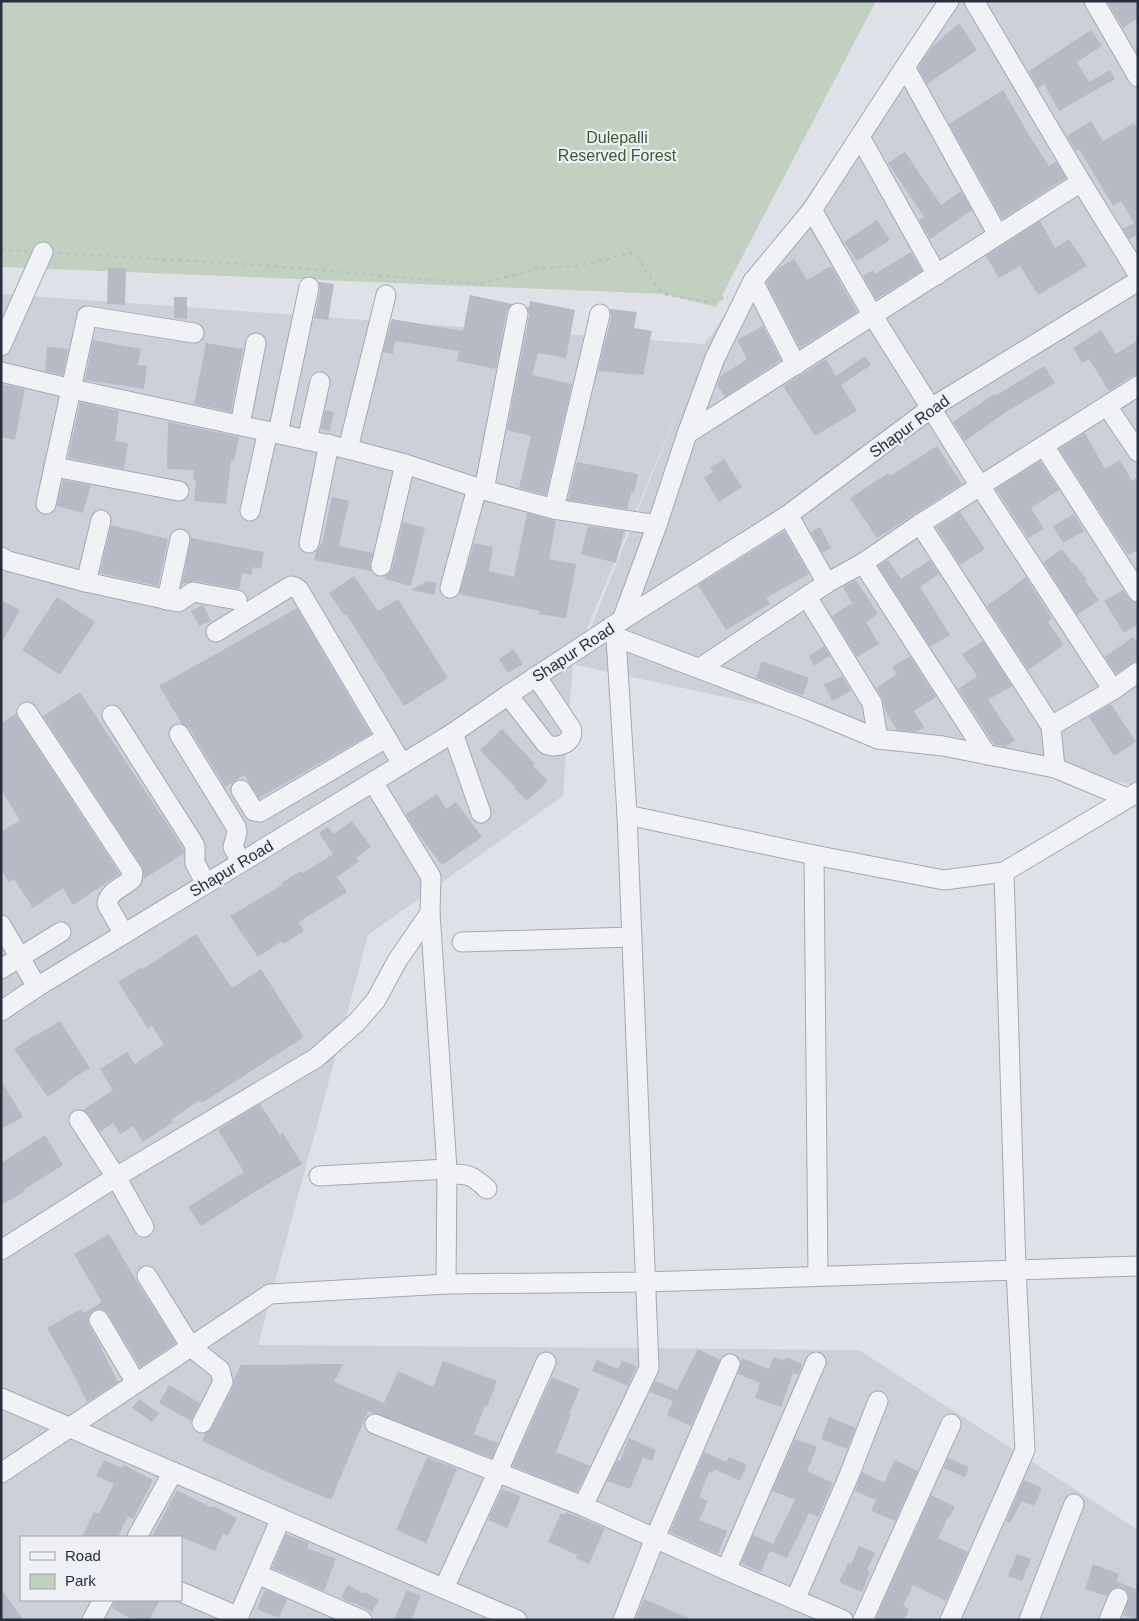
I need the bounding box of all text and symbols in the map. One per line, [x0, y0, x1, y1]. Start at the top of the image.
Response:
park label: Dulepalli Reserved Forest [558, 129, 677, 164]
street label: Shapur Road [866, 392, 952, 461]
street label: Shapur Road [529, 620, 617, 685]
street label: Shapur Road [186, 837, 276, 900]
legend [20, 1536, 182, 1601]
text: Road [65, 1547, 101, 1564]
text: Park [65, 1572, 96, 1589]

